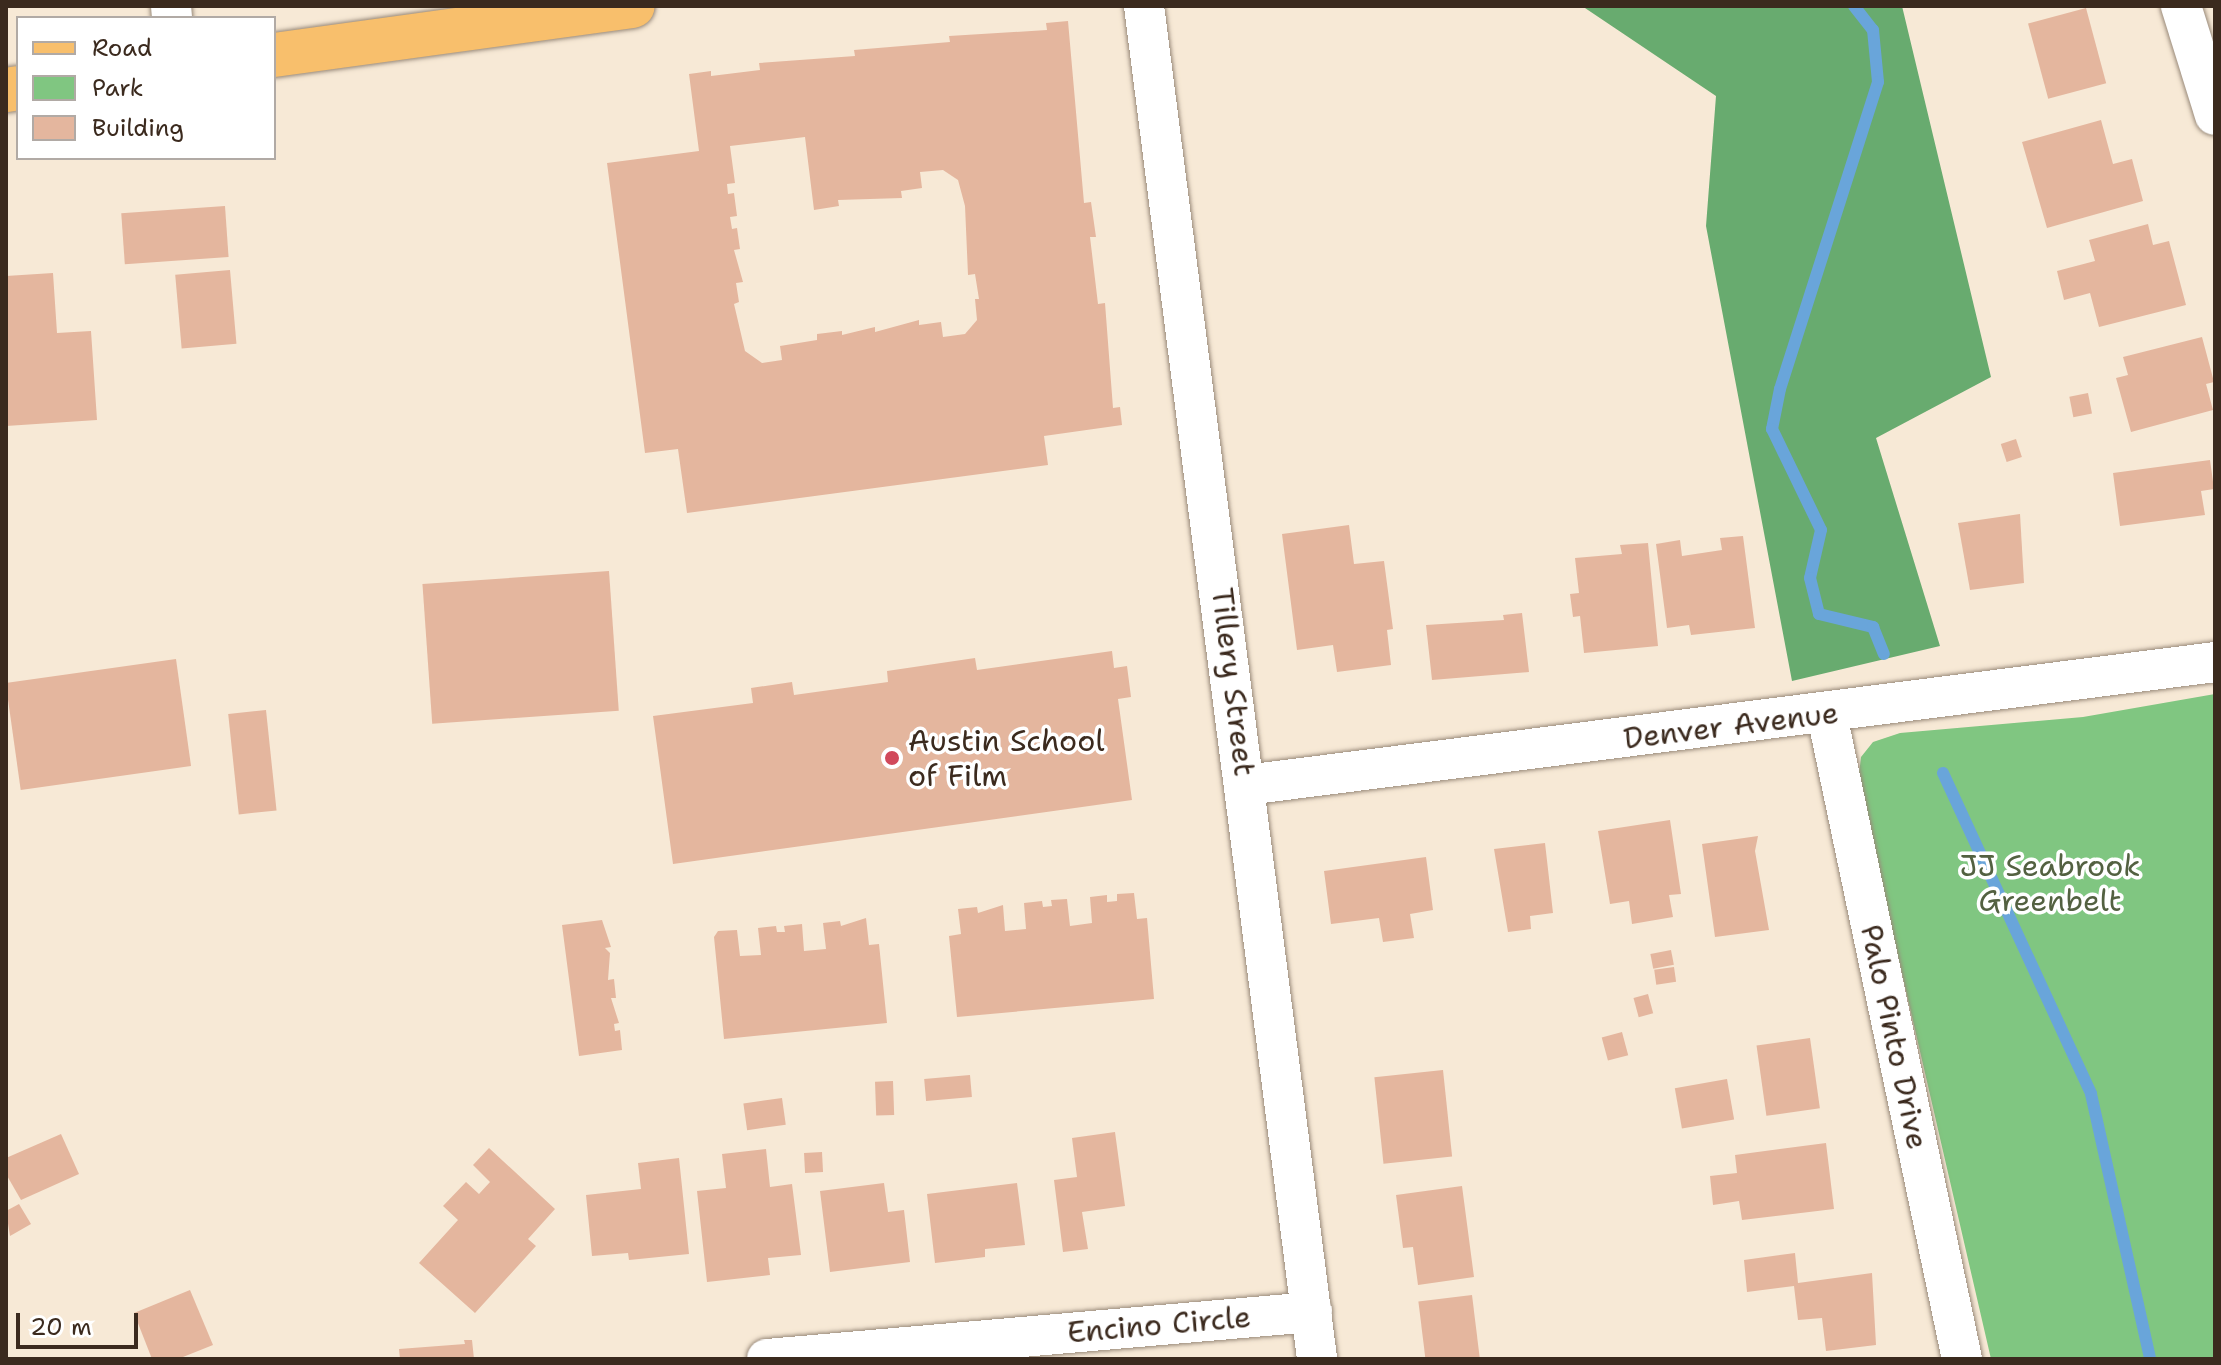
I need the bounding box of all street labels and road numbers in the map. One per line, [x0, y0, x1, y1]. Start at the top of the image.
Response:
street label: Tillery Street [1204, 586, 1262, 778]
street label: Denver Avenue [1621, 695, 1841, 757]
street label: Palo Pinto Drive [1853, 921, 1935, 1153]
street label: Encino Circle [1066, 1299, 1252, 1351]

